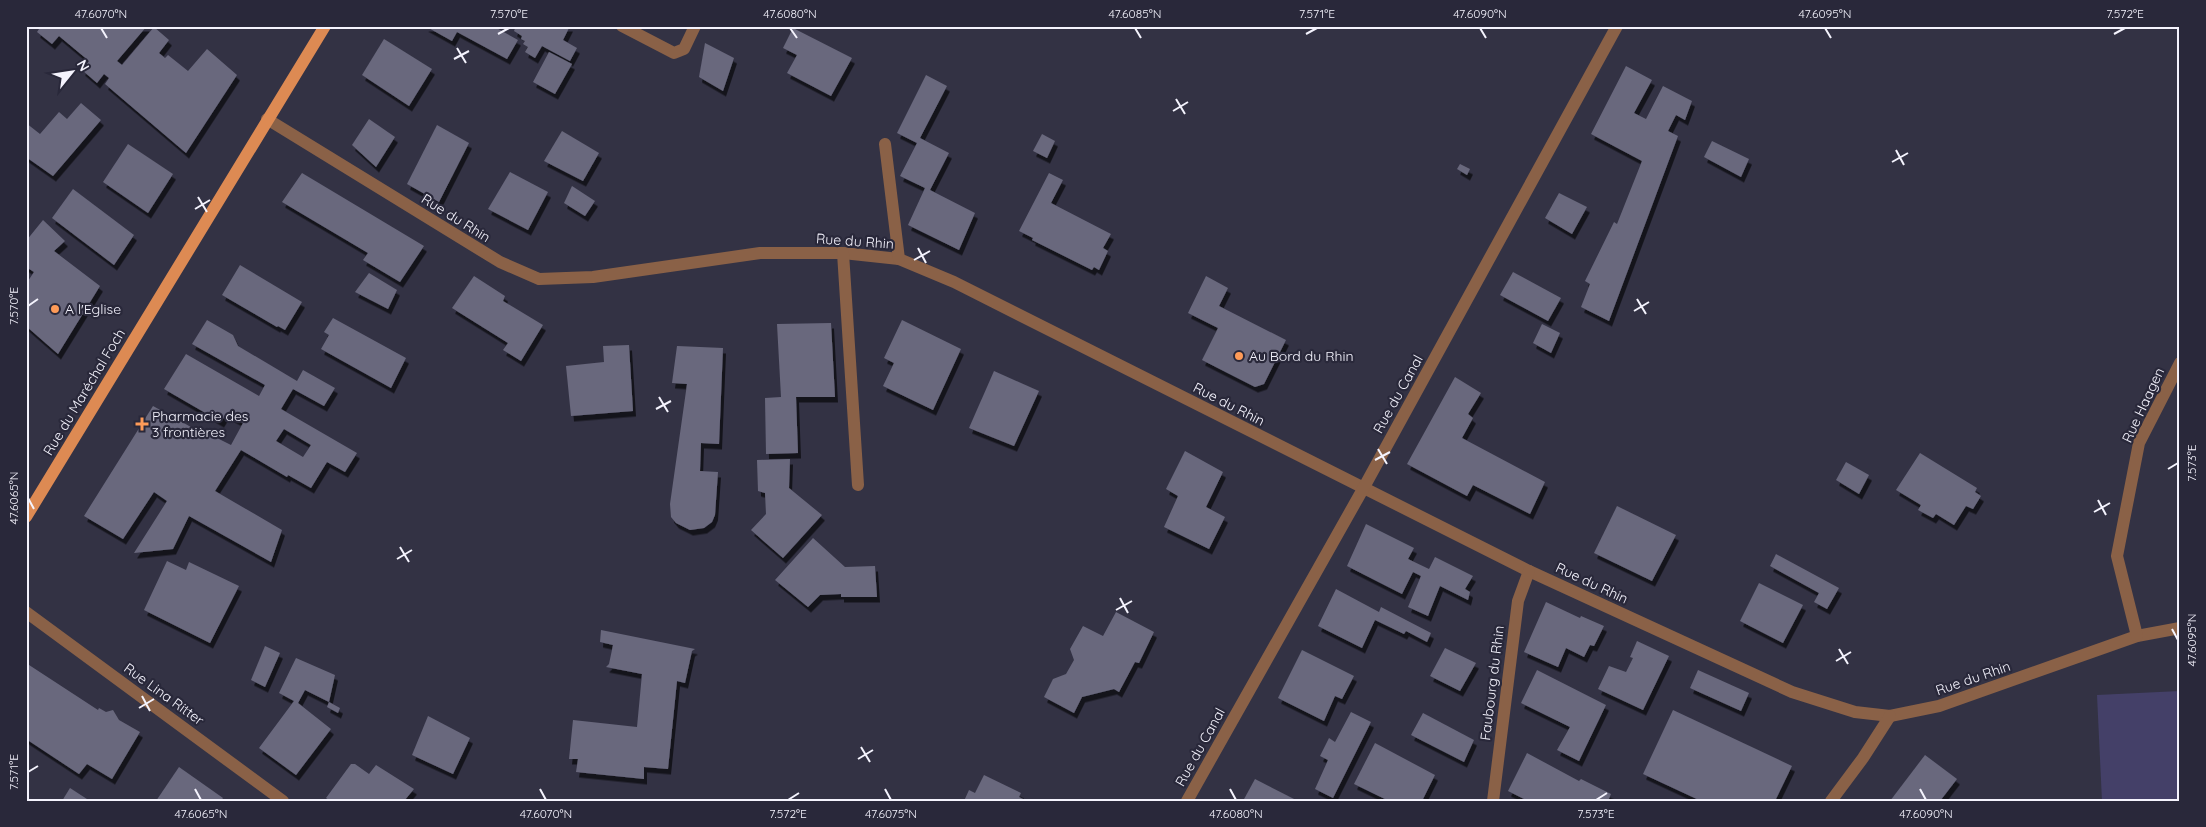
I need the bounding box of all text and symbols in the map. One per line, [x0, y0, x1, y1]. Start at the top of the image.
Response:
text: 47.6070°N [75, 6, 127, 21]
text: 7.570°E [490, 6, 528, 21]
text: 47.6080°N [763, 6, 817, 21]
text: 47.6085°N [1109, 6, 1161, 21]
text: 7.571°E [1299, 6, 1335, 21]
text: 47.6090°N [1453, 6, 1507, 21]
text: 47.6095°N [1798, 6, 1852, 21]
text: 7.572°E [2106, 6, 2144, 21]
north arrow [48, 48, 98, 98]
text: N [73, 57, 94, 74]
street label: Rue du Rhin [418, 190, 494, 246]
street label: Rue du Rhin [816, 229, 894, 253]
text: 7.570°E [6, 287, 21, 325]
place label: A l'Eglise [65, 300, 121, 318]
marker: A l'Eglise [49, 303, 61, 315]
street label: Rue du Maréchal Foch [39, 325, 129, 459]
place label: Au Bord du Rhin [1249, 347, 1354, 365]
marker: Au Bord du Rhin [1233, 350, 1245, 362]
street label: Rue du Canal [1369, 352, 1427, 436]
street label: Rue Haagen [2118, 365, 2168, 445]
street label: Rue du Rhin [1190, 378, 1268, 430]
place label: Pharmacie des 3 frontières [152, 407, 248, 441]
marker: Pharmacie des 3 frontières [136, 418, 148, 430]
text: 7.573°E [2184, 444, 2199, 482]
text: 47.6065°N [6, 472, 21, 524]
street label: Rue du Rhin [1553, 558, 1631, 608]
text: 47.6095°N [2184, 613, 2199, 667]
street label: Faubourg du Rhin [1476, 625, 1508, 741]
street label: Rue du Rhin [1933, 657, 2013, 699]
street label: Rue Lina Ritter [120, 659, 208, 730]
street label: Rue du Canal [1171, 705, 1229, 789]
text: 7.571°E [6, 754, 21, 790]
text: 47.6065°N [175, 806, 227, 821]
text: 47.6070°N [520, 806, 572, 821]
text: 7.572°E [769, 806, 807, 821]
text: 47.6075°N [865, 806, 917, 821]
text: 47.6080°N [1209, 806, 1263, 821]
text: 7.573°E [1577, 806, 1615, 821]
text: 47.6090°N [1899, 806, 1953, 821]

